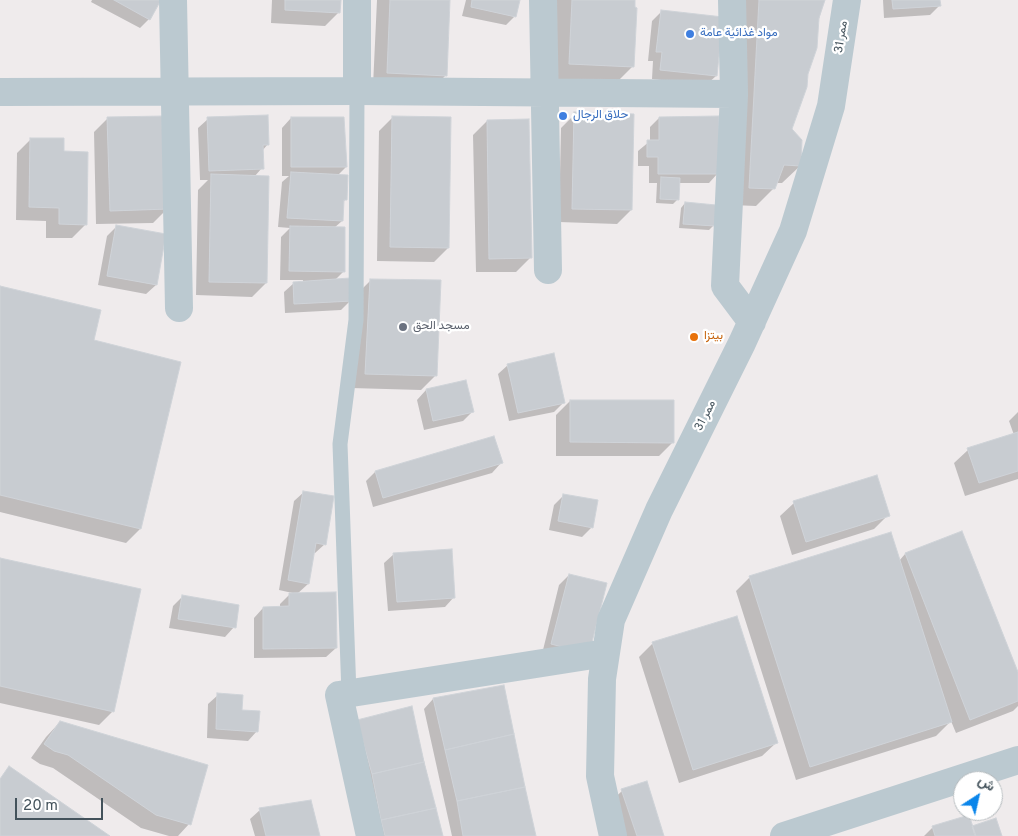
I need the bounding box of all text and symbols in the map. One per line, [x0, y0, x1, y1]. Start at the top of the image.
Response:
street label: ممر 31 [832, 20, 852, 54]
place label: مواد غذائية عامة [700, 27, 778, 41]
marker: مواد غذائية عامة [684, 28, 696, 40]
place label: حلاق الرجال [573, 109, 628, 123]
marker: حلاق الرجال [557, 110, 569, 122]
place label: مسجد الحق [413, 320, 470, 334]
marker: مسجد الحق [397, 321, 409, 333]
place label: بيتزا [704, 330, 723, 344]
marker: بيتزا [688, 331, 700, 343]
street label: ممر 31 [692, 398, 720, 434]
north arrow [953, 771, 1003, 821]
text: ش [975, 772, 998, 796]
scale bar [18, 788, 105, 820]
text: 20 m [23, 797, 58, 816]

